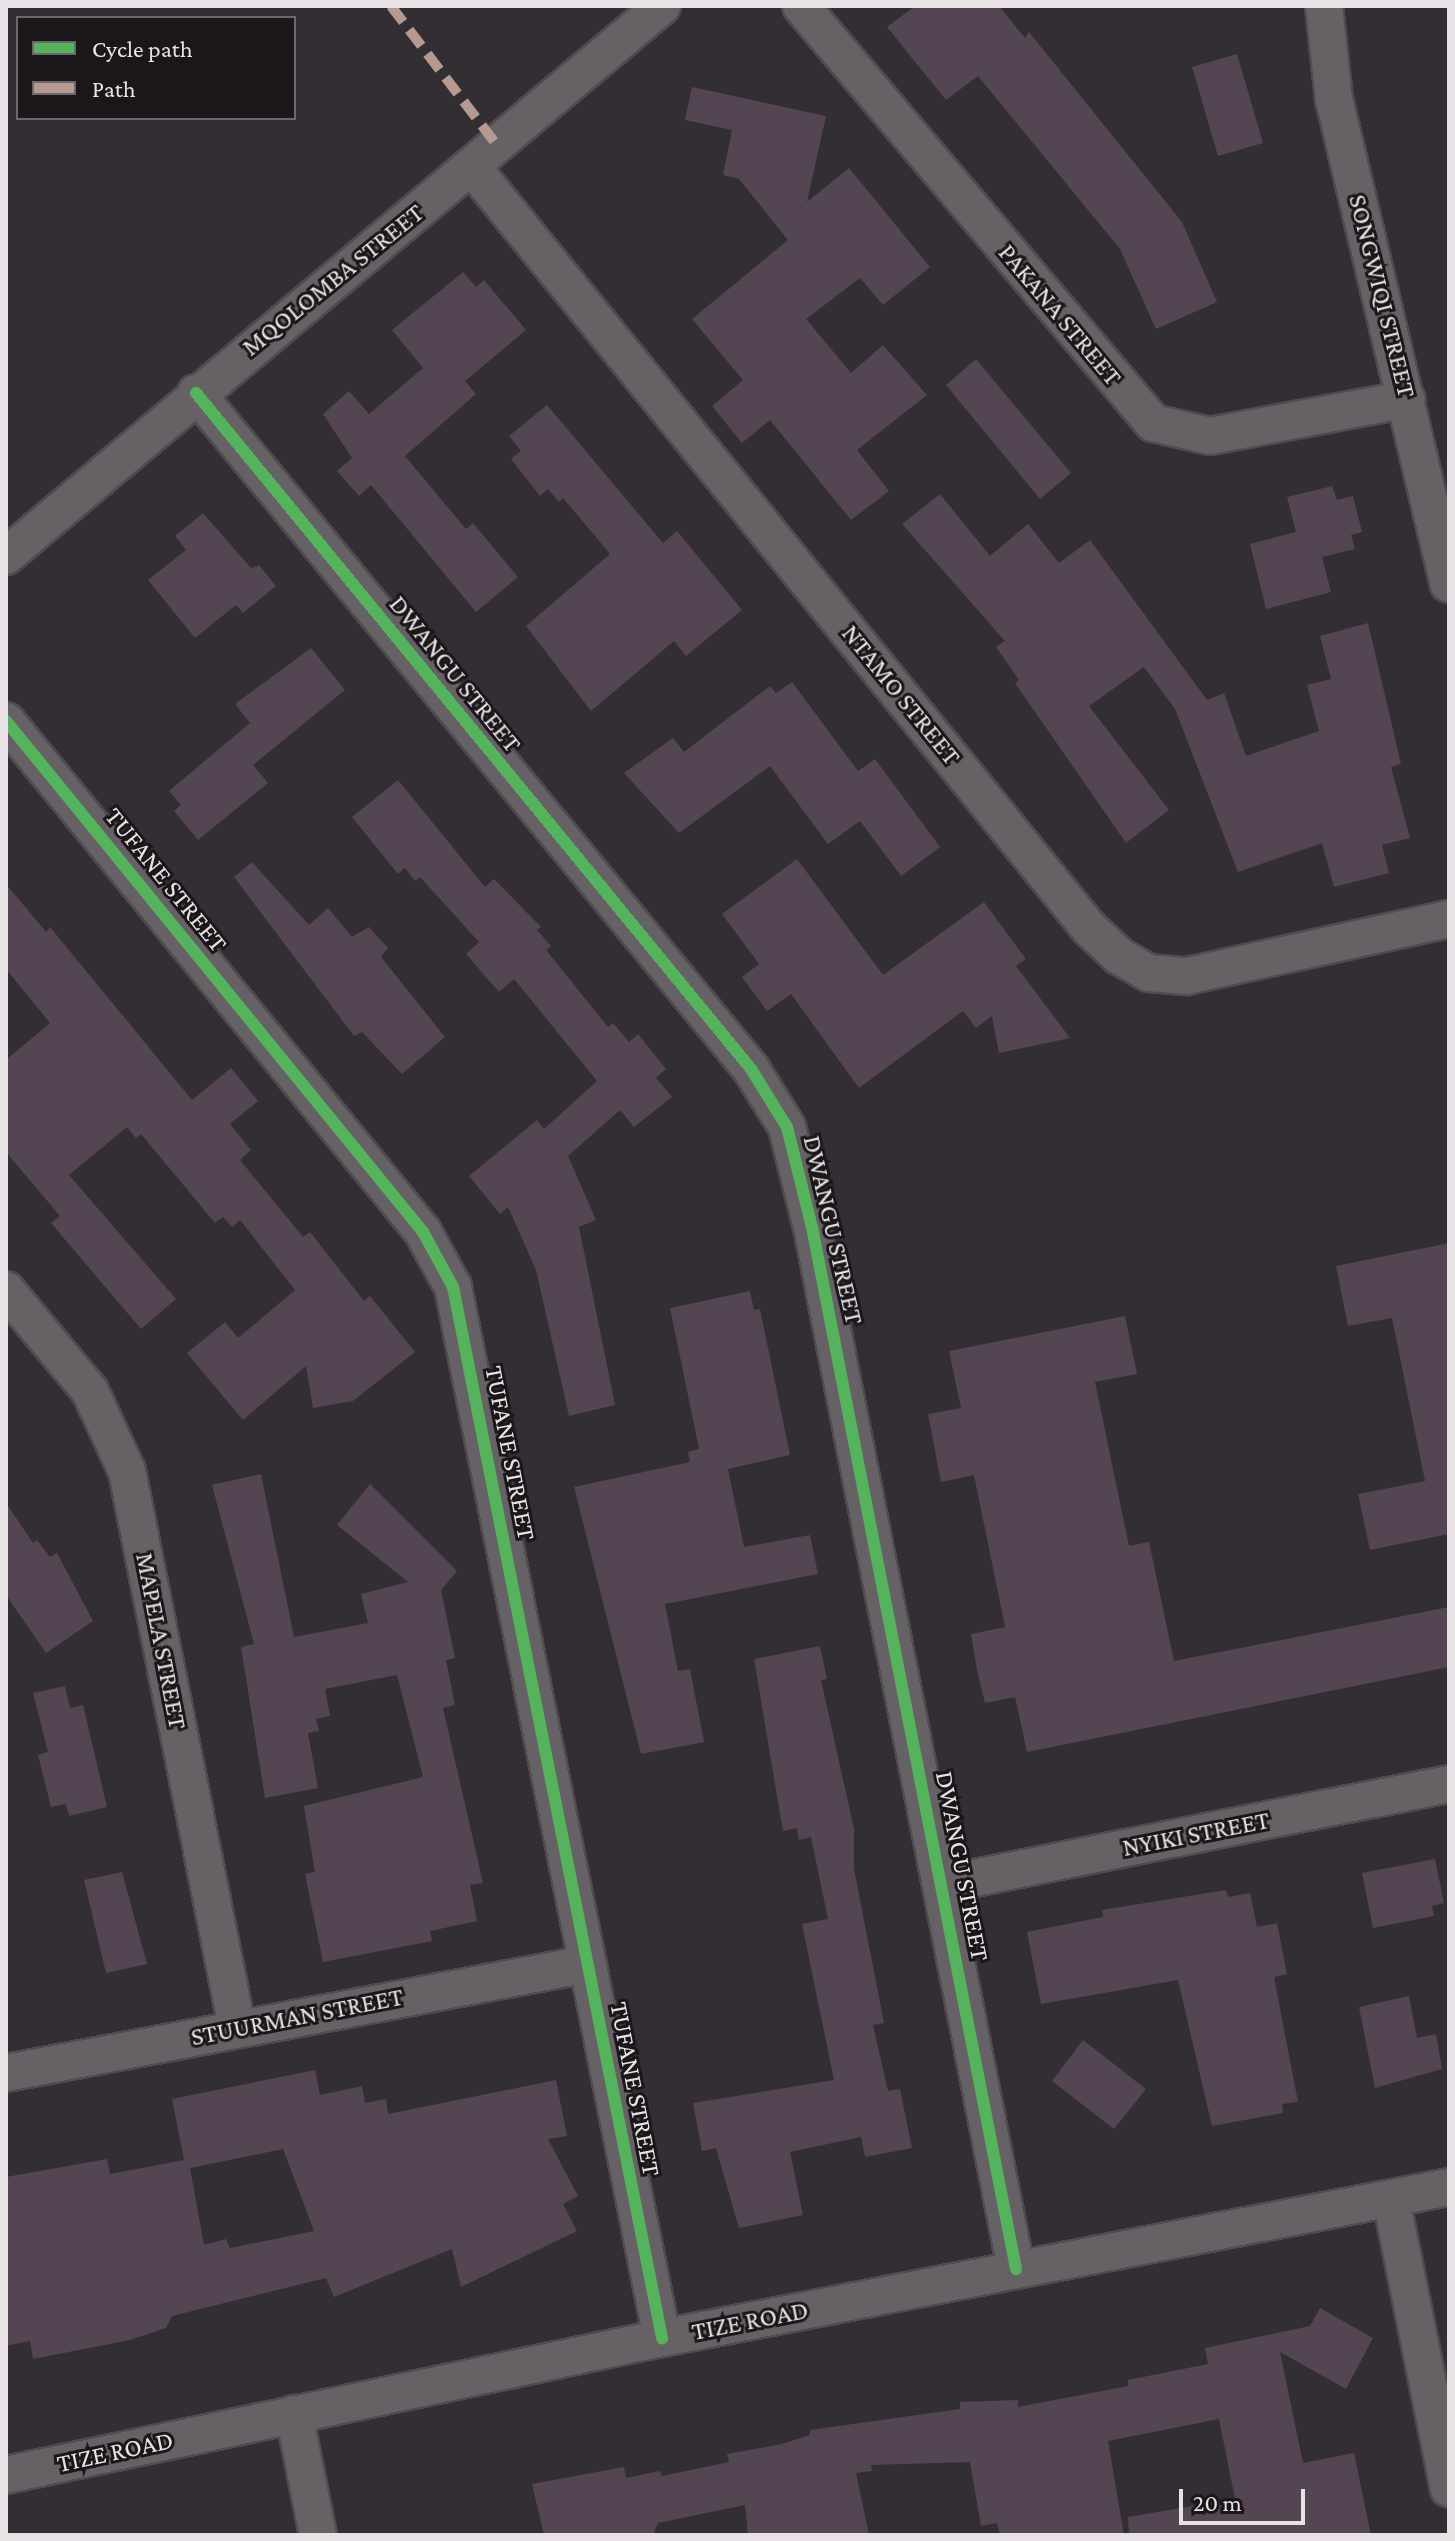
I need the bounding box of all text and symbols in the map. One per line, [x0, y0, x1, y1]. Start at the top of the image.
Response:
legend [16, 16, 296, 120]
text: Cycle path [92, 35, 193, 62]
text: Path [92, 75, 136, 102]
street label: SONGWIQI STREET [1342, 191, 1422, 401]
street label: MQOLOMBA STREET [236, 197, 430, 363]
street label: PAKANA STREET [992, 238, 1128, 392]
street label: DWANGU STREET [382, 589, 528, 759]
street label: NTAMO STREET [835, 618, 967, 772]
street label: TUFANE STREET [98, 801, 234, 959]
street label: DWANGU STREET [796, 1133, 870, 1327]
street label: TUFANE STREET [478, 1363, 542, 1543]
street label: MAPELA STREET [129, 1550, 193, 1732]
street label: DWANGU STREET [928, 1768, 996, 1964]
street label: NYIKI STREET [1120, 1804, 1272, 1864]
street label: STUURMAN STREET [188, 1981, 406, 2053]
street label: TUFANE STREET [603, 1999, 667, 2179]
street label: TIZE ROAD [689, 2294, 811, 2348]
street label: TIZE ROAD [54, 2424, 176, 2480]
scale bar [1183, 2473, 1309, 2523]
text: 20 m [1193, 2489, 1242, 2516]

